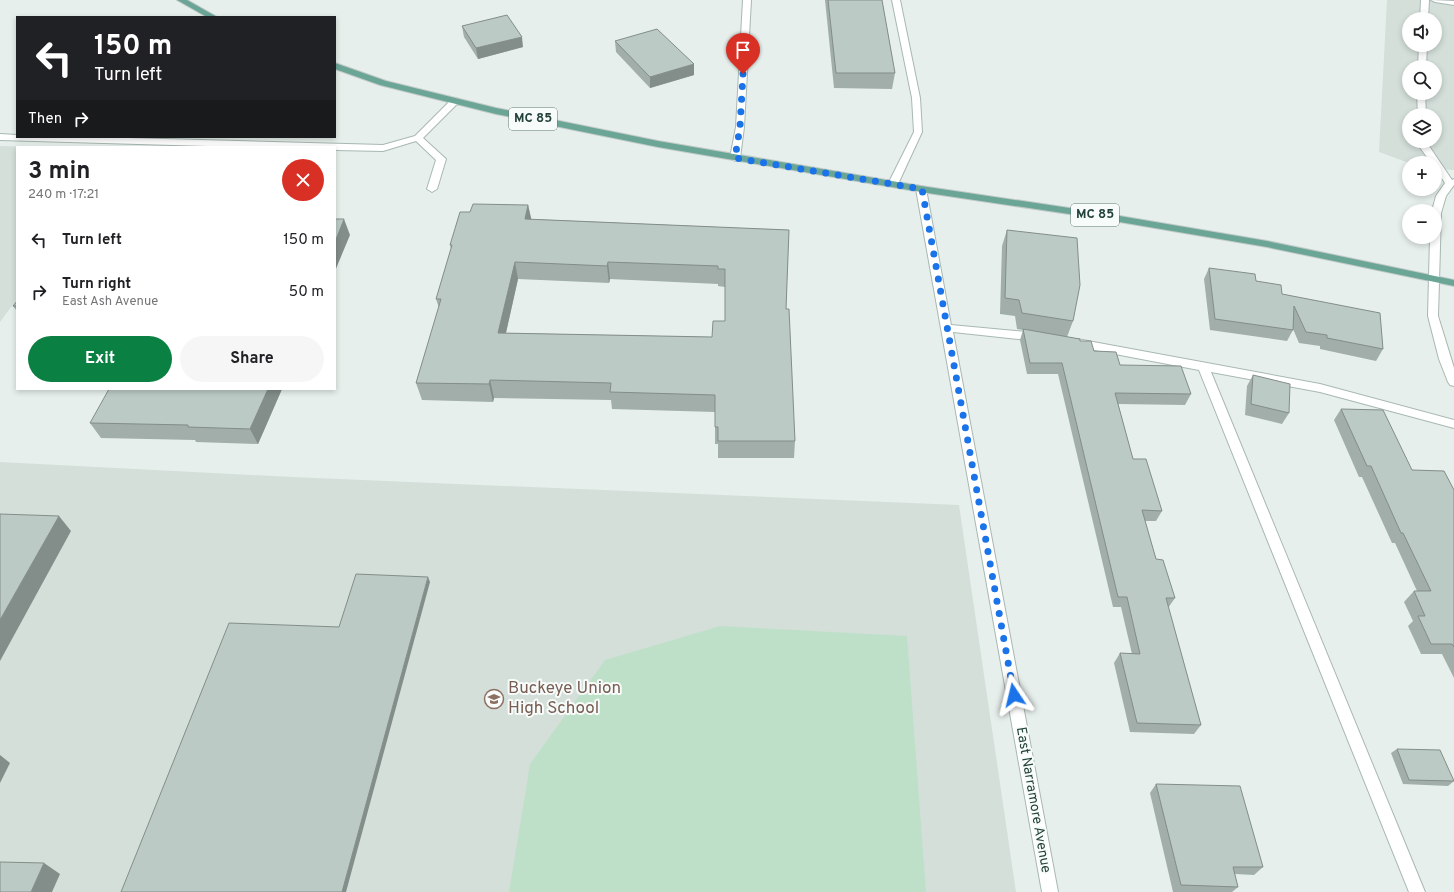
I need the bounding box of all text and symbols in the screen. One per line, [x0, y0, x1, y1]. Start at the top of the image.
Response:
map controls [1402, 12, 1442, 244]
button: sound [1402, 12, 1442, 52]
text: 150 m [94, 29, 172, 65]
icon: left [28, 32, 80, 84]
pin [726, 33, 760, 74]
icon: arrive [732, 39, 754, 61]
button: search [1402, 60, 1442, 100]
text: Turn left [94, 64, 162, 87]
icon: right [70, 108, 92, 130]
road number: MC 85 [509, 108, 557, 130]
button: layers [1402, 108, 1442, 148]
text: Then [28, 110, 62, 129]
button: + [1402, 156, 1442, 196]
text: 3 min [28, 157, 90, 187]
button: close [282, 159, 324, 201]
text: 240 m · 17:21 [28, 187, 99, 203]
road number: MC 85 [1071, 204, 1119, 226]
button: − [1402, 204, 1442, 244]
icon: left [28, 229, 50, 251]
text: Turn left [62, 231, 122, 250]
text: 150 m [283, 231, 324, 250]
text: Turn right [62, 275, 131, 294]
icon: right [28, 281, 50, 303]
text: 50 m [289, 283, 324, 302]
text: East Ash Avenue [62, 294, 158, 310]
button: Exit [28, 336, 172, 382]
button: Share [180, 336, 324, 382]
position arrow [993, 674, 1035, 716]
place label: Buckeye Union High School [508, 678, 621, 720]
school or university icon: Buckeye Union High School [483, 688, 505, 710]
street label: East Narramore Avenue [1012, 726, 1054, 874]

